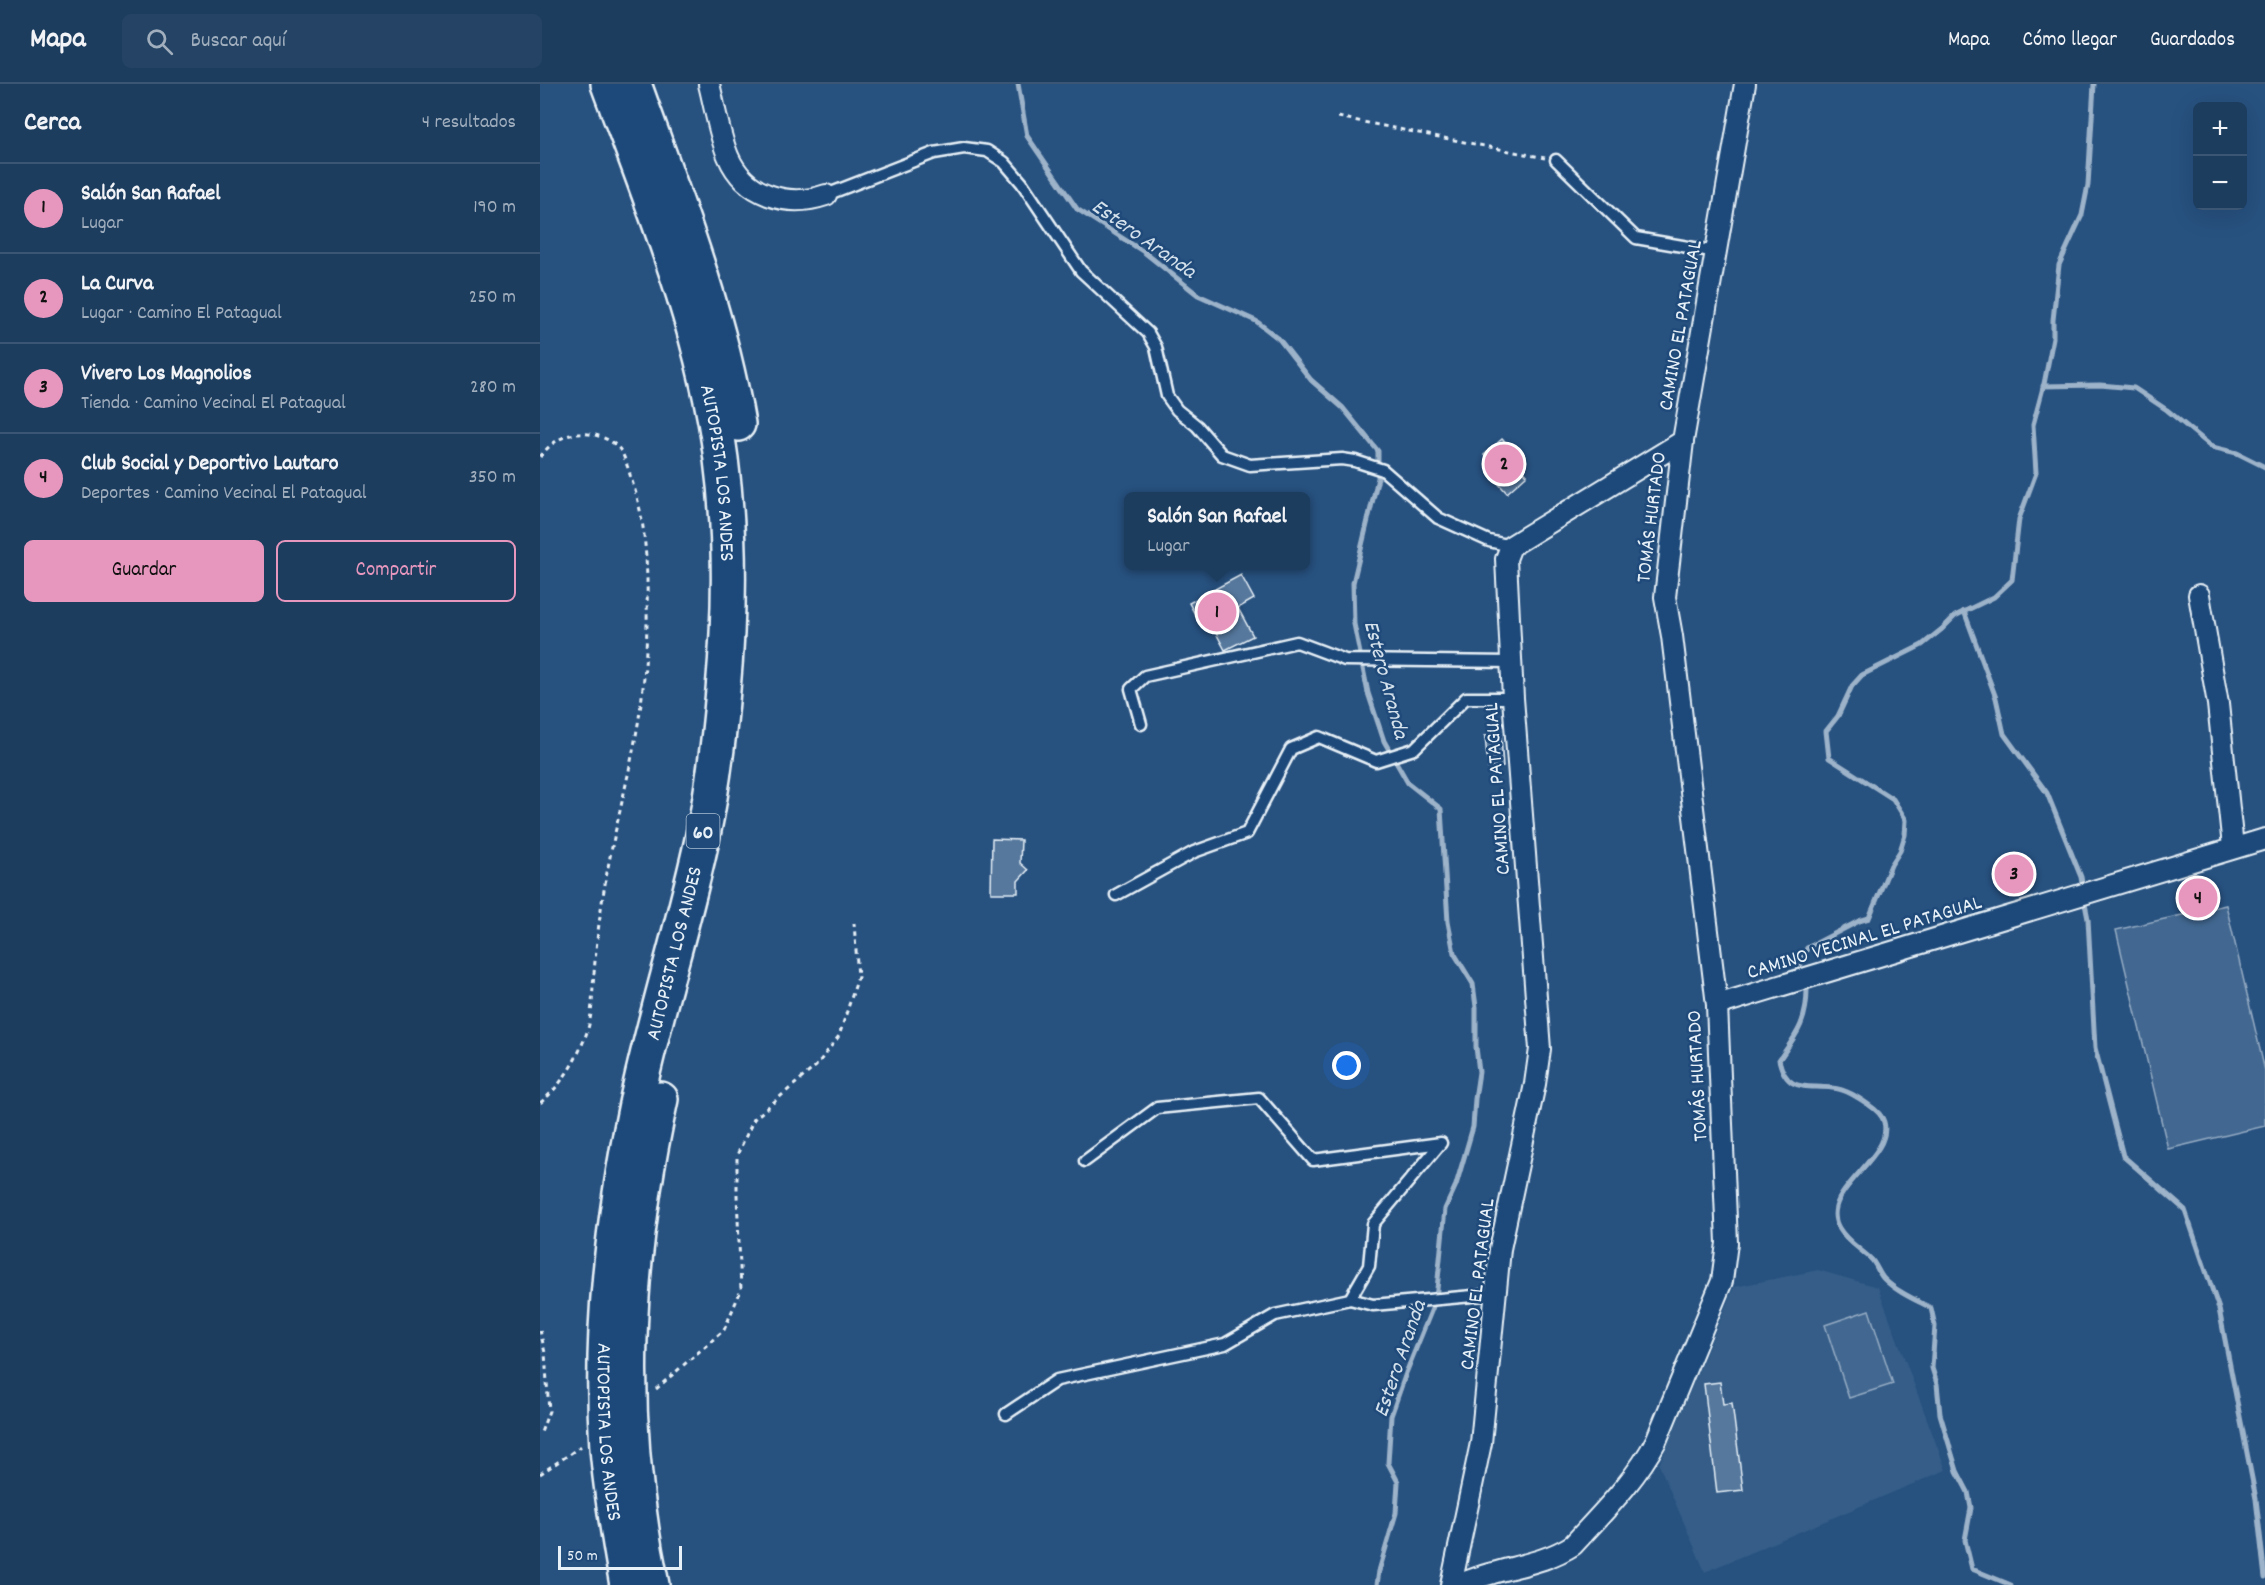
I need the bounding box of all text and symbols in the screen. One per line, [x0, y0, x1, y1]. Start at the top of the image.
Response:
search box [122, 14, 542, 68]
text: Mapa [30, 21, 86, 61]
icon: search [143, 25, 176, 58]
text: Buscar aquí [191, 26, 286, 57]
text: Mapa [1948, 26, 1990, 56]
text: Cómo llegar [2023, 26, 2117, 56]
text: Guardados [2150, 26, 2235, 56]
map controls [2193, 102, 2247, 210]
button: + [2193, 102, 2247, 156]
text: Cerca [24, 105, 81, 142]
text: 4 resultados [422, 109, 516, 137]
button: − [2193, 156, 2247, 210]
text: Salón San Rafael [81, 179, 220, 210]
water label: Estero Aranda [1084, 192, 1203, 288]
text: 1 [41, 194, 46, 222]
text: 190 m [473, 194, 516, 222]
text: Lugar [81, 210, 123, 238]
street label: CAMINO EL PATAGUAL [1652, 238, 1712, 413]
text: La Curva [81, 269, 153, 300]
text: 2 [39, 284, 48, 312]
text: 250 m [469, 284, 516, 312]
text: Lugar · Camino El Patagual [81, 300, 282, 328]
text: Vivero Los Magnolios [81, 359, 252, 390]
text: 3 [39, 374, 48, 402]
text: 280 m [470, 374, 516, 402]
street label: AUTOPISTA LOS ANDES [690, 382, 740, 562]
text: Tienda · Camino Vecinal El Patagual [81, 390, 346, 418]
pin: 2 [1484, 442, 1524, 487]
text: Club Social y Deportivo Lautaro [81, 449, 339, 480]
street label: TOMÁS HURTADO [1630, 450, 1676, 584]
text: 4 [39, 464, 48, 492]
text: 350 m [469, 464, 516, 492]
text: Deportes · Camino Vecinal El Patagual [81, 480, 367, 508]
popup [1124, 492, 1310, 570]
text: Salón San Rafael [1147, 502, 1287, 533]
text: Lugar [1147, 533, 1190, 561]
button: Guardar [24, 540, 264, 602]
button: Compartir [276, 540, 516, 602]
pin: 1 [1198, 590, 1236, 634]
water label: Estero Aranda [1354, 617, 1416, 744]
street label: CAMINO EL PATAGUAL [1478, 701, 1520, 876]
road number: 60 [686, 814, 720, 848]
pin: 3 [1994, 852, 2034, 896]
street label: AUTOPISTA LOS ANDES [640, 864, 712, 1044]
pin: 4 [2178, 876, 2218, 920]
street label: CAMINO VECINAL EL PATAGUAL [1744, 889, 1986, 989]
street label: TOMÁS HURTADO [1681, 1009, 1717, 1142]
your location [1332, 1051, 1361, 1080]
street label: CAMINO EL PATAGUAL [1454, 1197, 1504, 1372]
water label: Estero Aranda [1367, 1295, 1436, 1422]
street label: AUTOPISTA LOS ANDES [587, 1342, 628, 1523]
scale bar [558, 1543, 682, 1570]
text: 50 m [567, 1545, 598, 1568]

